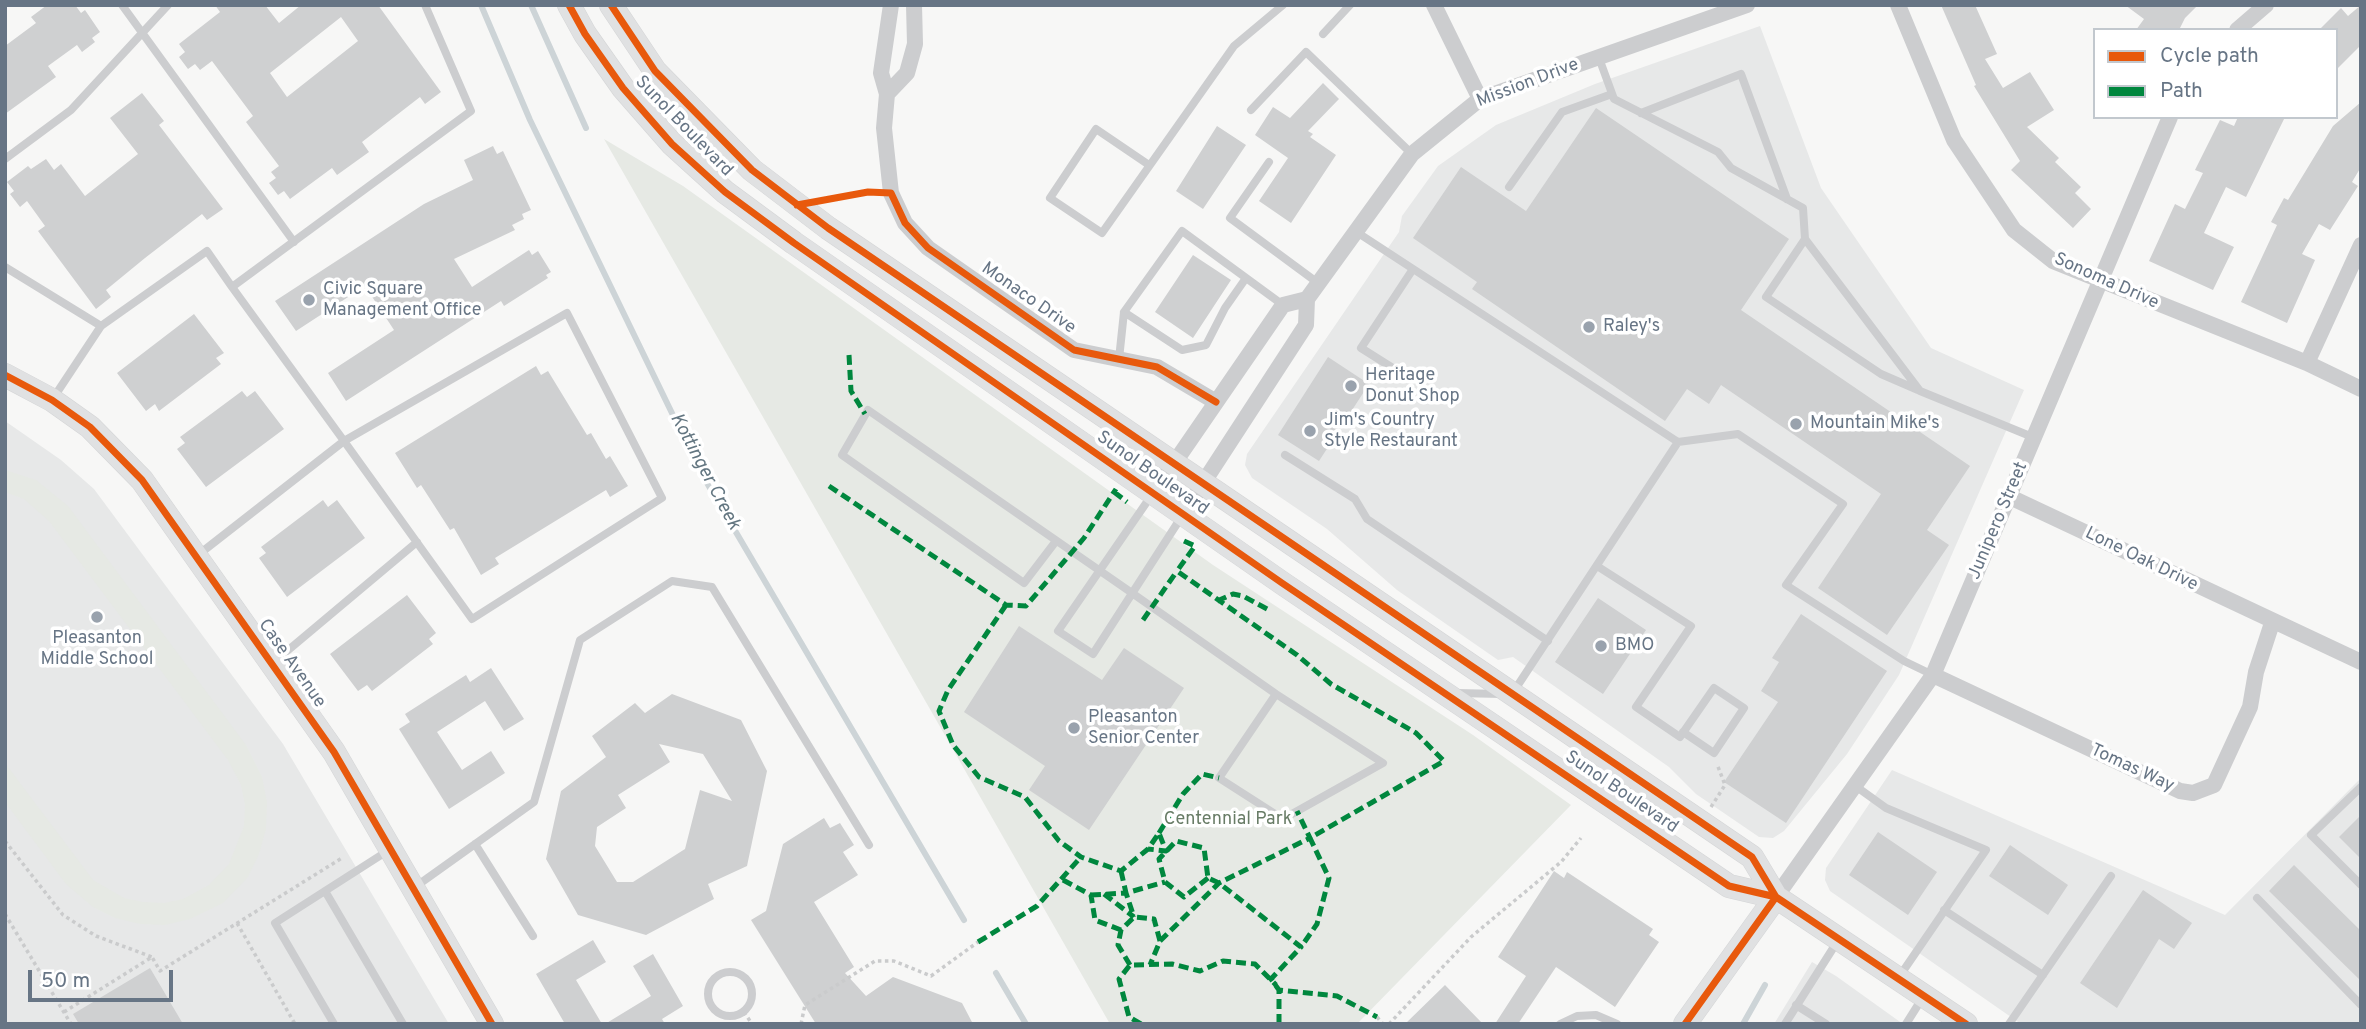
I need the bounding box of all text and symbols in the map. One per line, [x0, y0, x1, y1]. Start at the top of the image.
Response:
legend [2093, 28, 2338, 119]
text: Cycle path [2160, 43, 2259, 70]
street label: Mission Drive [1474, 55, 1582, 113]
street label: Sunol Boulevard [629, 72, 737, 182]
text: Path [2160, 78, 2203, 105]
street label: Sonoma Drive [2050, 249, 2162, 315]
street label: Monaco Drive [977, 258, 1079, 340]
place label: Civic Square Management Office [323, 279, 481, 322]
marker: Civic Square Management Office [301, 292, 317, 308]
place label: Raley's [1603, 316, 1660, 338]
marker: Raley's [1581, 319, 1597, 335]
place label: Heritage Donut Shop [1365, 365, 1460, 408]
marker: Heritage Donut Shop [1343, 378, 1359, 394]
water label: Kottinger Creek [664, 410, 744, 534]
place label: Jim's Country Style Restaurant [1324, 410, 1458, 452]
place label: Mountain Mike's [1810, 413, 1940, 435]
marker: Mountain Mike's [1788, 416, 1804, 432]
marker: Jim's Country Style Restaurant [1302, 423, 1318, 439]
street label: Sunol Boulevard [1092, 427, 1212, 521]
street label: Junipero Street [1965, 459, 2033, 583]
street label: Lone Oak Drive [2081, 523, 2201, 597]
marker: Pleasanton Middle School [89, 609, 105, 625]
street label: Case Avenue [252, 615, 330, 713]
place label: Pleasanton Middle School [41, 628, 153, 670]
place label: BMO [1615, 635, 1654, 657]
marker: BMO [1593, 638, 1609, 654]
place label: Pleasanton Senior Center [1088, 707, 1199, 750]
marker: Pleasanton Senior Center [1066, 720, 1082, 736]
street label: Tomas Way [2087, 740, 2177, 798]
street label: Sunol Boulevard [1560, 747, 1682, 839]
park label: Centennial Park [1164, 809, 1292, 831]
scale bar [32, 956, 177, 1000]
text: 50 m [41, 968, 90, 995]

